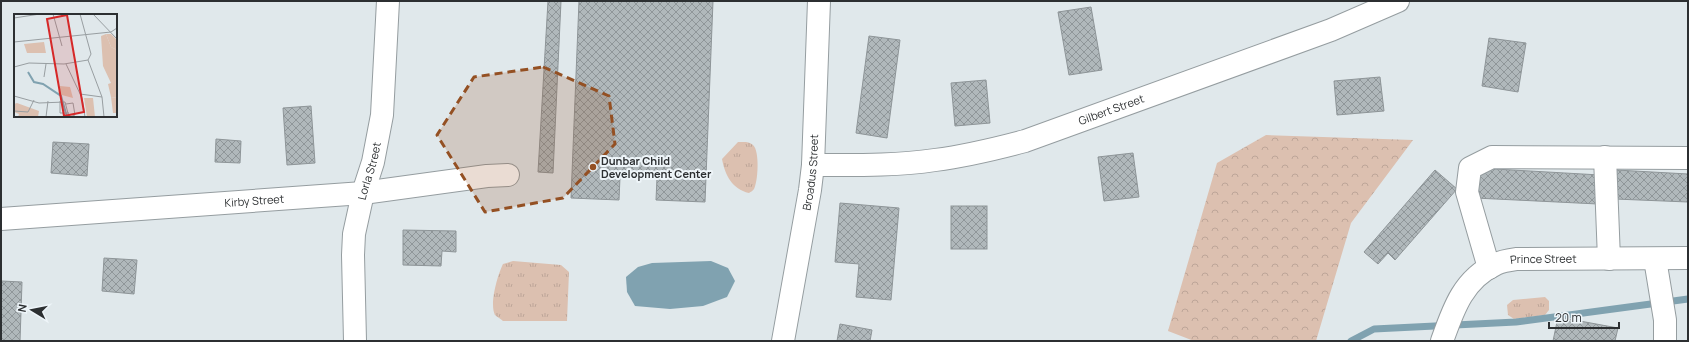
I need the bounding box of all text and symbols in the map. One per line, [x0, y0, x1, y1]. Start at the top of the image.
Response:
inset map [14, 14, 117, 117]
street label: Gilbert Street [1076, 90, 1146, 128]
street label: Broadus Street [798, 134, 821, 212]
street label: Lorla Street [354, 141, 384, 201]
place label: Dunbar Child Development Center [601, 153, 712, 181]
marker: Dunbar Child Development Center [588, 162, 598, 172]
street label: Kirby Street [224, 191, 285, 210]
street label: Prince Street [1509, 251, 1577, 267]
north arrow [12, 290, 52, 330]
text: N [14, 303, 30, 313]
scale bar [1549, 304, 1619, 330]
text: 20 m [1555, 309, 1582, 326]

